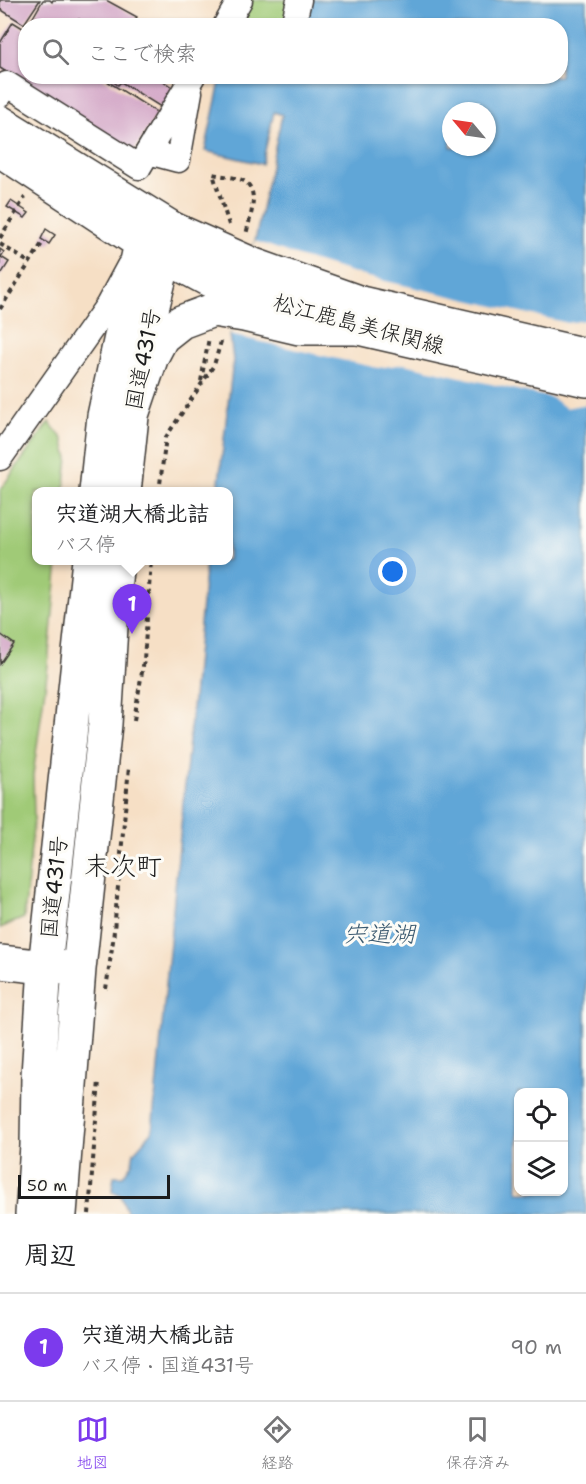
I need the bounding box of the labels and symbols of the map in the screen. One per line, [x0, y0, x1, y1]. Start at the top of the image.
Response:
north arrow [442, 102, 496, 156]
street label: 松江鹿島美保関線 [270, 287, 448, 361]
street label: 国道431号 [119, 306, 167, 412]
your location [378, 557, 407, 586]
pin: 1 [112, 584, 152, 634]
street label: 国道431号 [34, 834, 74, 940]
district label: 末次町 [84, 848, 162, 883]
water label: 宍道湖 [343, 918, 417, 950]
scale bar [18, 1172, 170, 1200]

